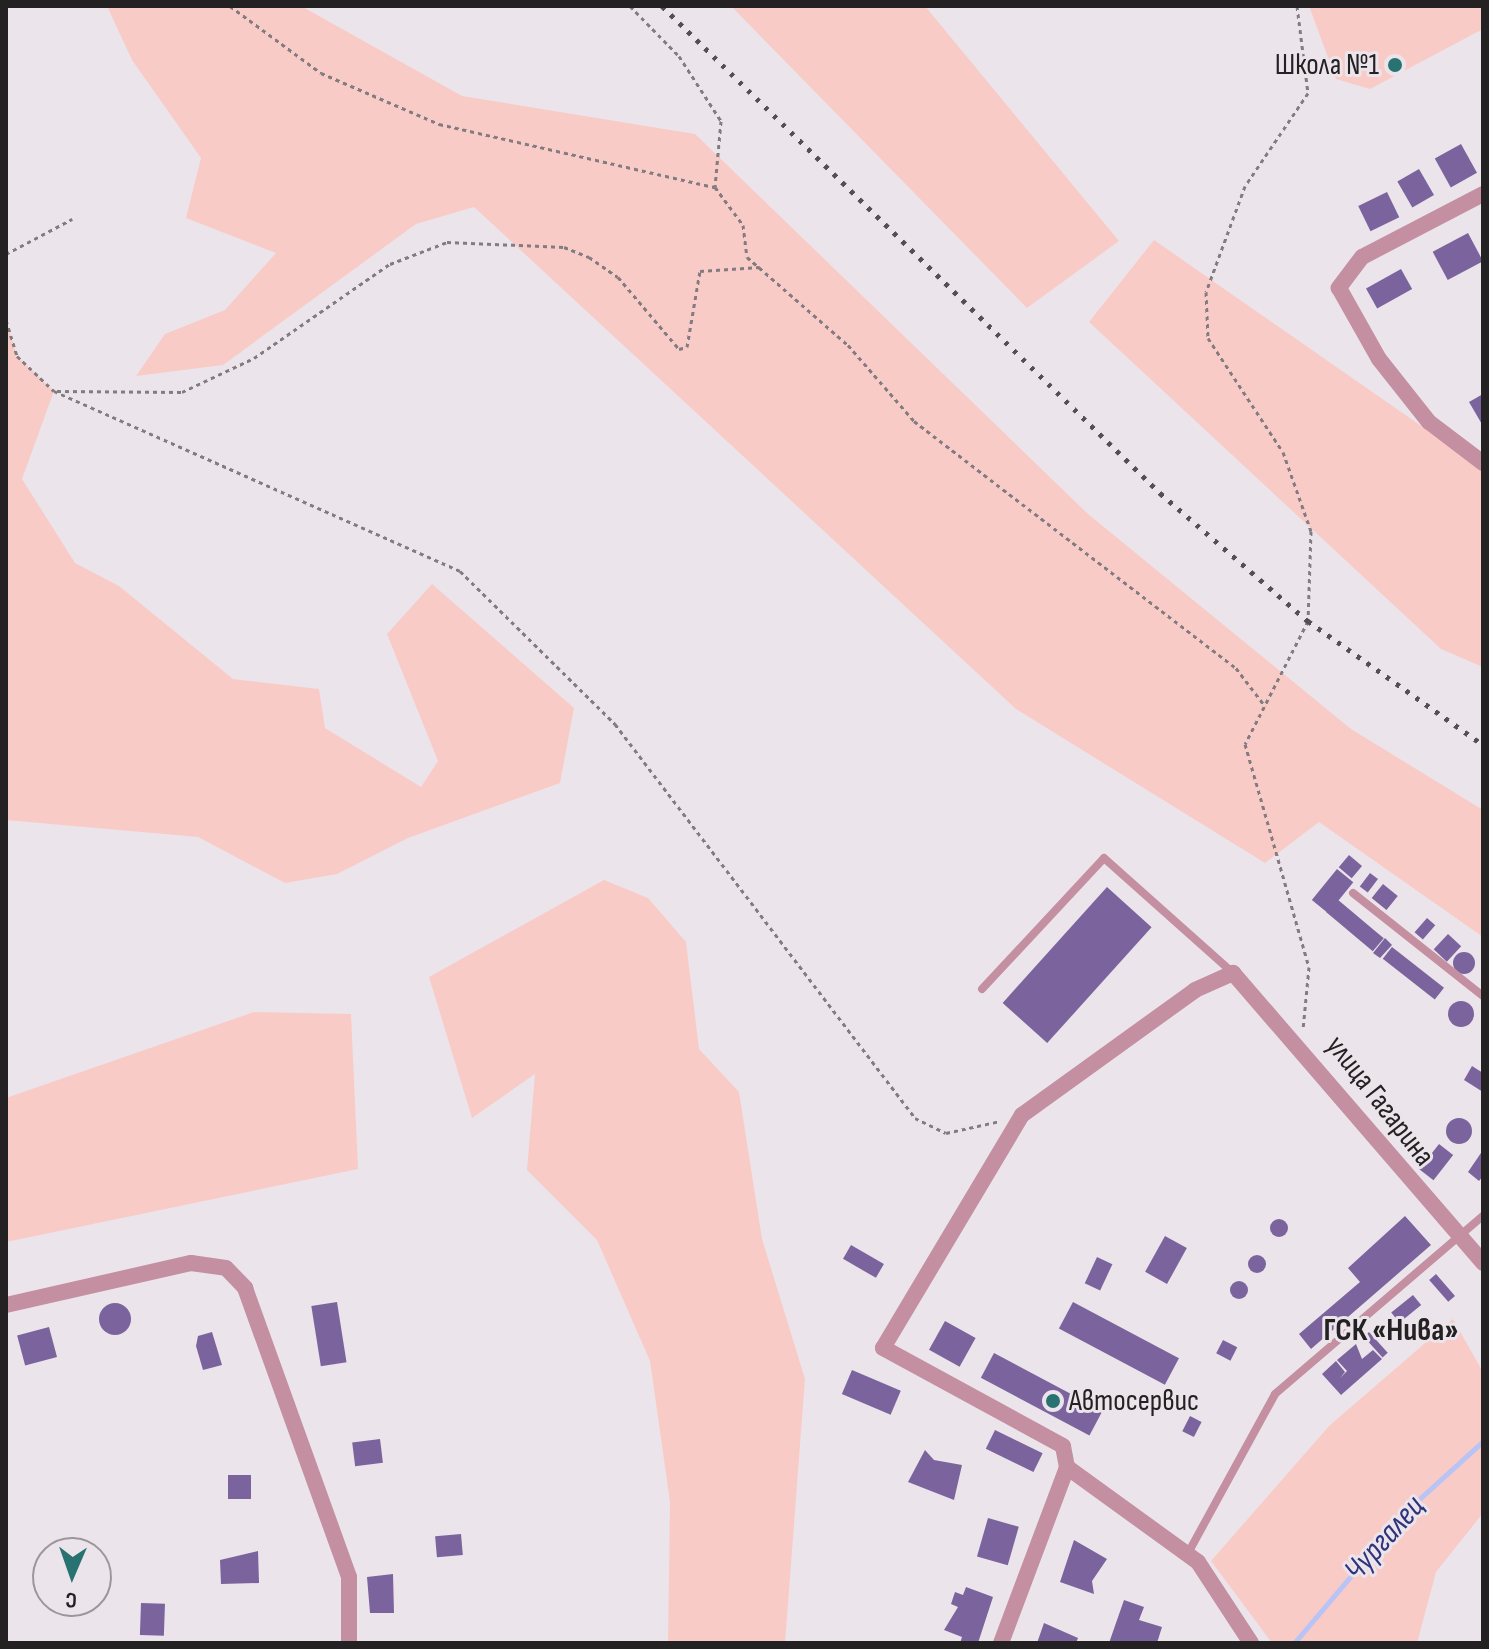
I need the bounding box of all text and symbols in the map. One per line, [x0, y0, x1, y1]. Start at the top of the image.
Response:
place label: Школа №1 [1275, 47, 1379, 83]
marker: Школа №1 [1386, 56, 1404, 74]
street label: улица Гагарина [1318, 1029, 1442, 1173]
district label: ГСК «Нива» [1324, 1312, 1458, 1350]
place label: Автосервис [1069, 1383, 1199, 1419]
marker: Автосервис [1044, 1392, 1062, 1410]
water label: Чургалец [1337, 1488, 1433, 1590]
north arrow [32, 1537, 112, 1617]
text: С [65, 1586, 77, 1613]

